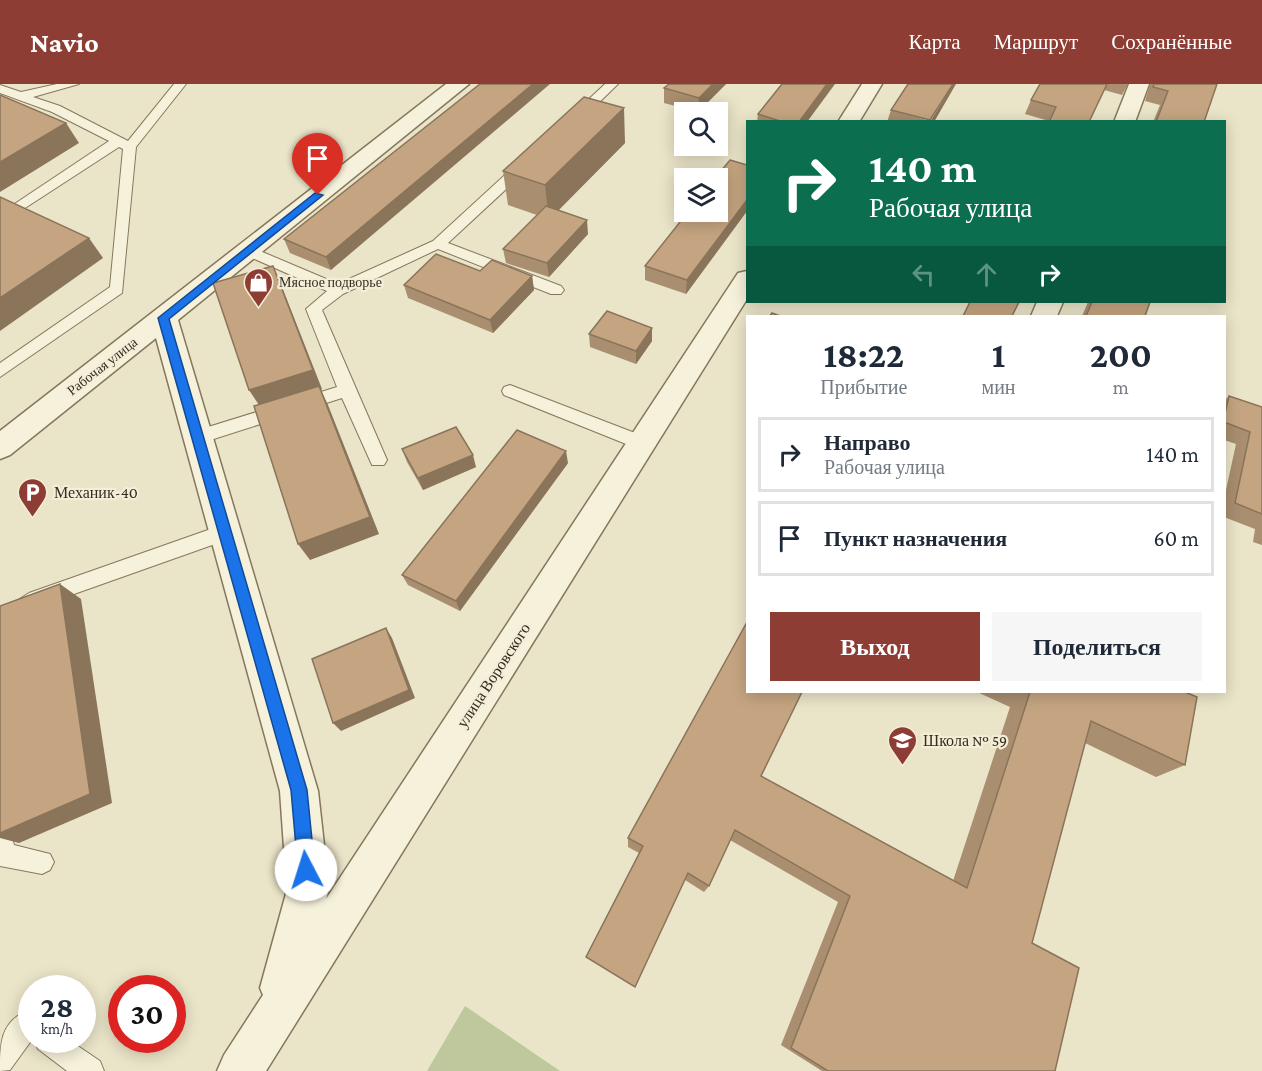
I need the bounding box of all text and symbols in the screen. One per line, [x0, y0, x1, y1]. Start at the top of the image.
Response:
text: Navio [30, 27, 99, 58]
text: Карта [909, 30, 961, 54]
text: Маршрут [994, 30, 1078, 54]
text: Сохранённые [1111, 30, 1232, 54]
map controls [674, 102, 728, 222]
button: search [674, 102, 728, 156]
pin [292, 133, 343, 195]
icon: arrive [301, 142, 334, 175]
icon: right [770, 144, 848, 222]
text: 140 m [869, 144, 977, 191]
button: layers [674, 168, 728, 222]
text: Рабочая улица [869, 193, 1032, 223]
icon: left [907, 258, 940, 291]
icon: ahead [970, 258, 1003, 291]
icon: right [1033, 258, 1066, 291]
shop icon: Мясное подворье [242, 266, 274, 308]
place label: Мясное подворье [279, 274, 382, 290]
street label: Рабочая улица [64, 333, 141, 398]
text: 18:22 [823, 335, 904, 375]
text: 1 [992, 335, 1005, 375]
text: 200 [1090, 335, 1152, 375]
text: Прибытие [820, 376, 907, 398]
text: мин [981, 376, 1016, 398]
text: m [1113, 376, 1129, 398]
text: Направо [824, 430, 910, 455]
icon: right [773, 438, 806, 471]
text: 140 m [1146, 442, 1199, 467]
text: Рабочая улица [824, 456, 945, 478]
parking icon: Механик-40 [17, 476, 49, 518]
place label: Механик-40 [54, 484, 138, 501]
icon: arrive [773, 522, 806, 555]
text: Пункт назначения [824, 526, 1007, 551]
text: 60 m [1154, 526, 1199, 551]
button: Выход [770, 612, 980, 681]
button: Поделиться [992, 612, 1202, 681]
street label: улица Воровского [453, 620, 534, 731]
school or university icon: Школа № 59 [886, 724, 918, 766]
place label: Школа № 59 [923, 732, 1007, 749]
position arrow [274, 838, 338, 902]
speed limit sign: 30 [108, 975, 186, 1053]
text: 28 [41, 990, 73, 1023]
text: km/h [41, 1021, 73, 1037]

